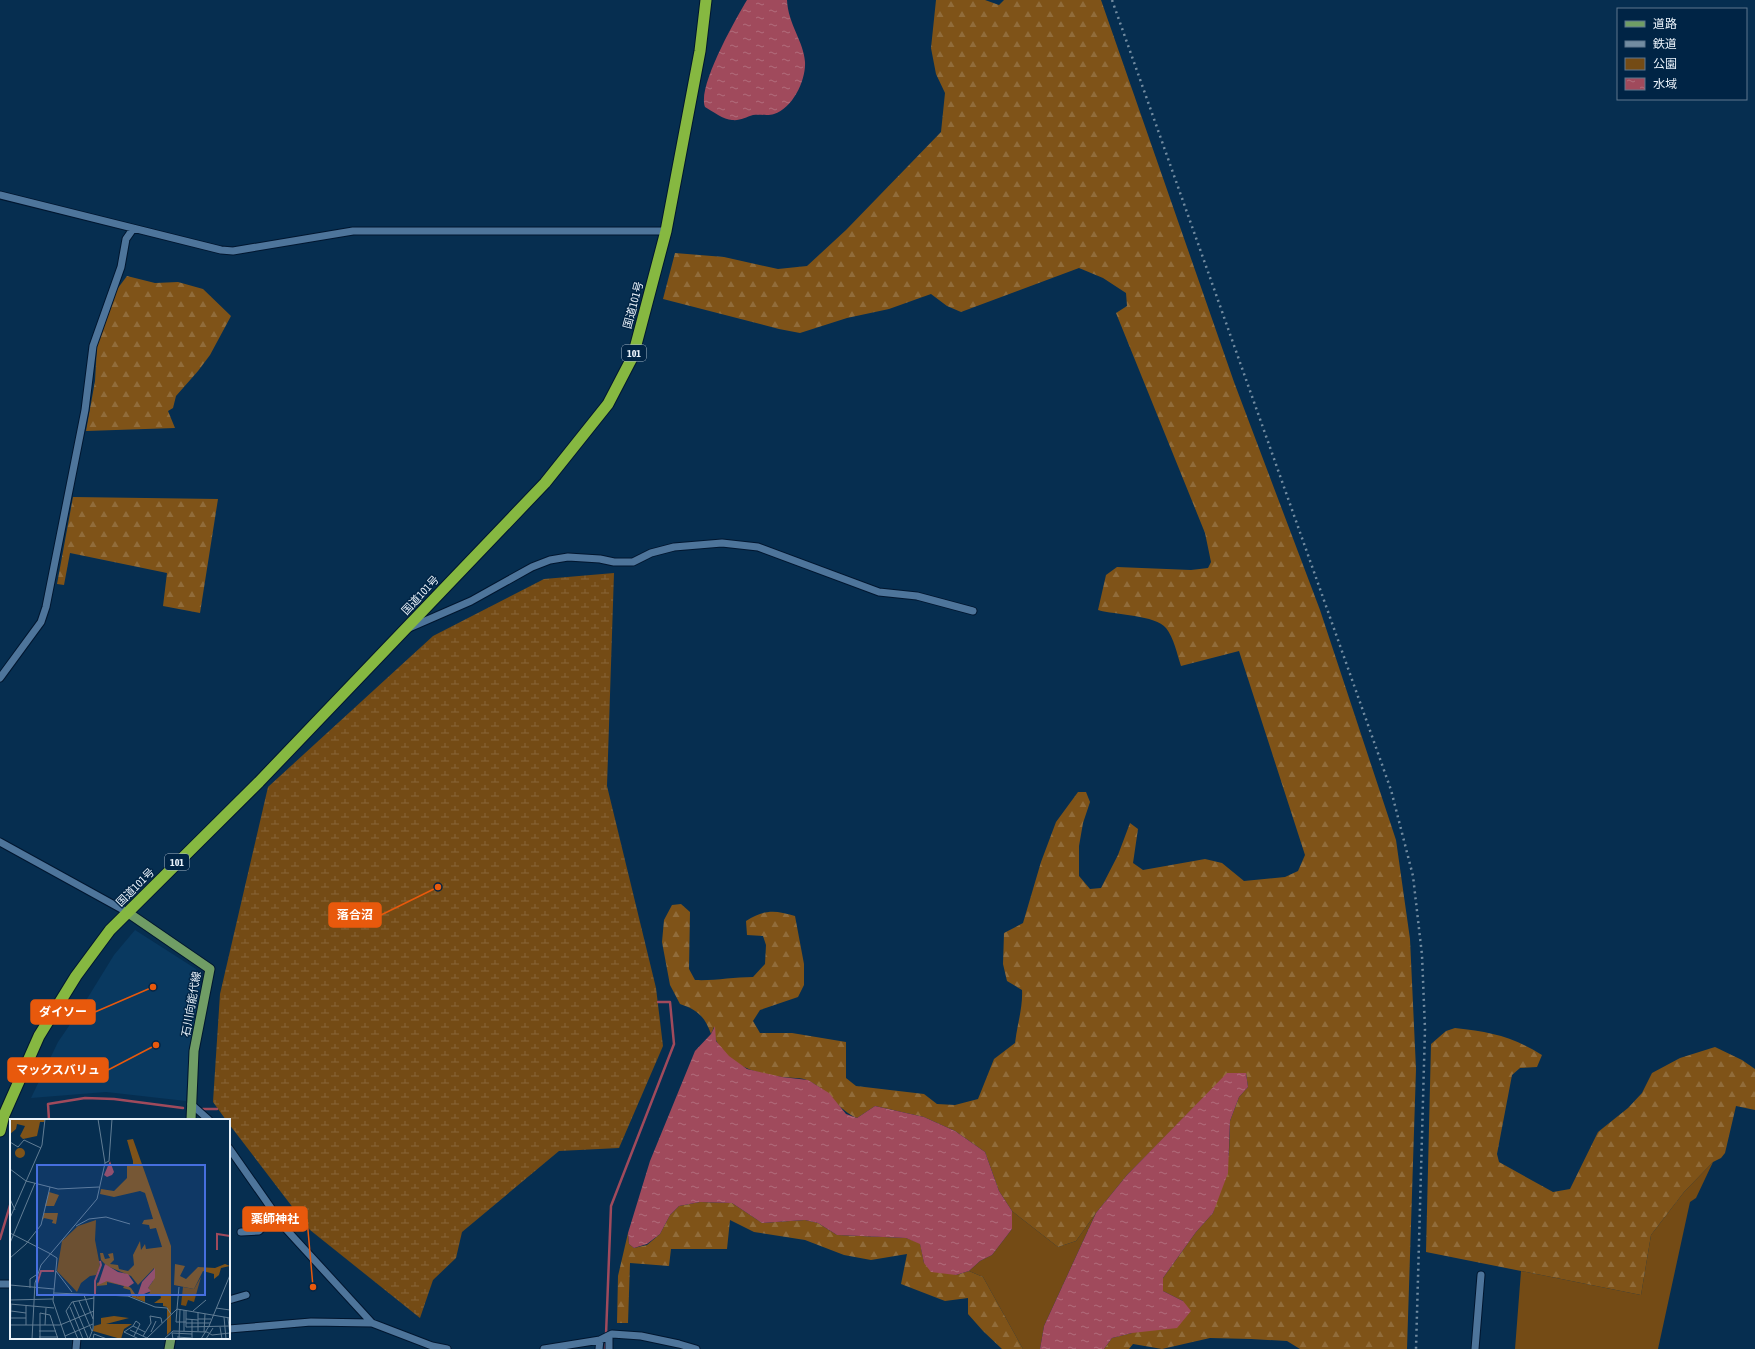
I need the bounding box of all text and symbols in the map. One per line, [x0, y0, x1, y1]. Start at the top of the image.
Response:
legend [1617, 8, 1747, 100]
text: 道路 [1653, 17, 1677, 31]
text: 鉄道 [1653, 37, 1677, 51]
text: 公園 [1653, 57, 1677, 71]
text: 水域 [1653, 77, 1677, 91]
street label: 国道101号 [621, 280, 645, 330]
road number: 101 [622, 345, 646, 361]
street label: 国道101号 [399, 573, 441, 617]
road number: 101 [165, 854, 189, 870]
street label: 国道101号 [114, 866, 156, 908]
callout: 落合沼 [329, 903, 381, 927]
text: 落合沼 [337, 908, 373, 922]
street label: 石川向能代線 [179, 970, 203, 1038]
callout: ダイソー [31, 1000, 95, 1024]
text: ダイソー [39, 1005, 87, 1019]
callout: マックスバリュ [8, 1058, 108, 1082]
text: マックスバリュ [16, 1063, 100, 1077]
inset map [10, 1119, 230, 1339]
callout: 薬師神社 [243, 1207, 307, 1231]
text: 薬師神社 [251, 1212, 299, 1226]

